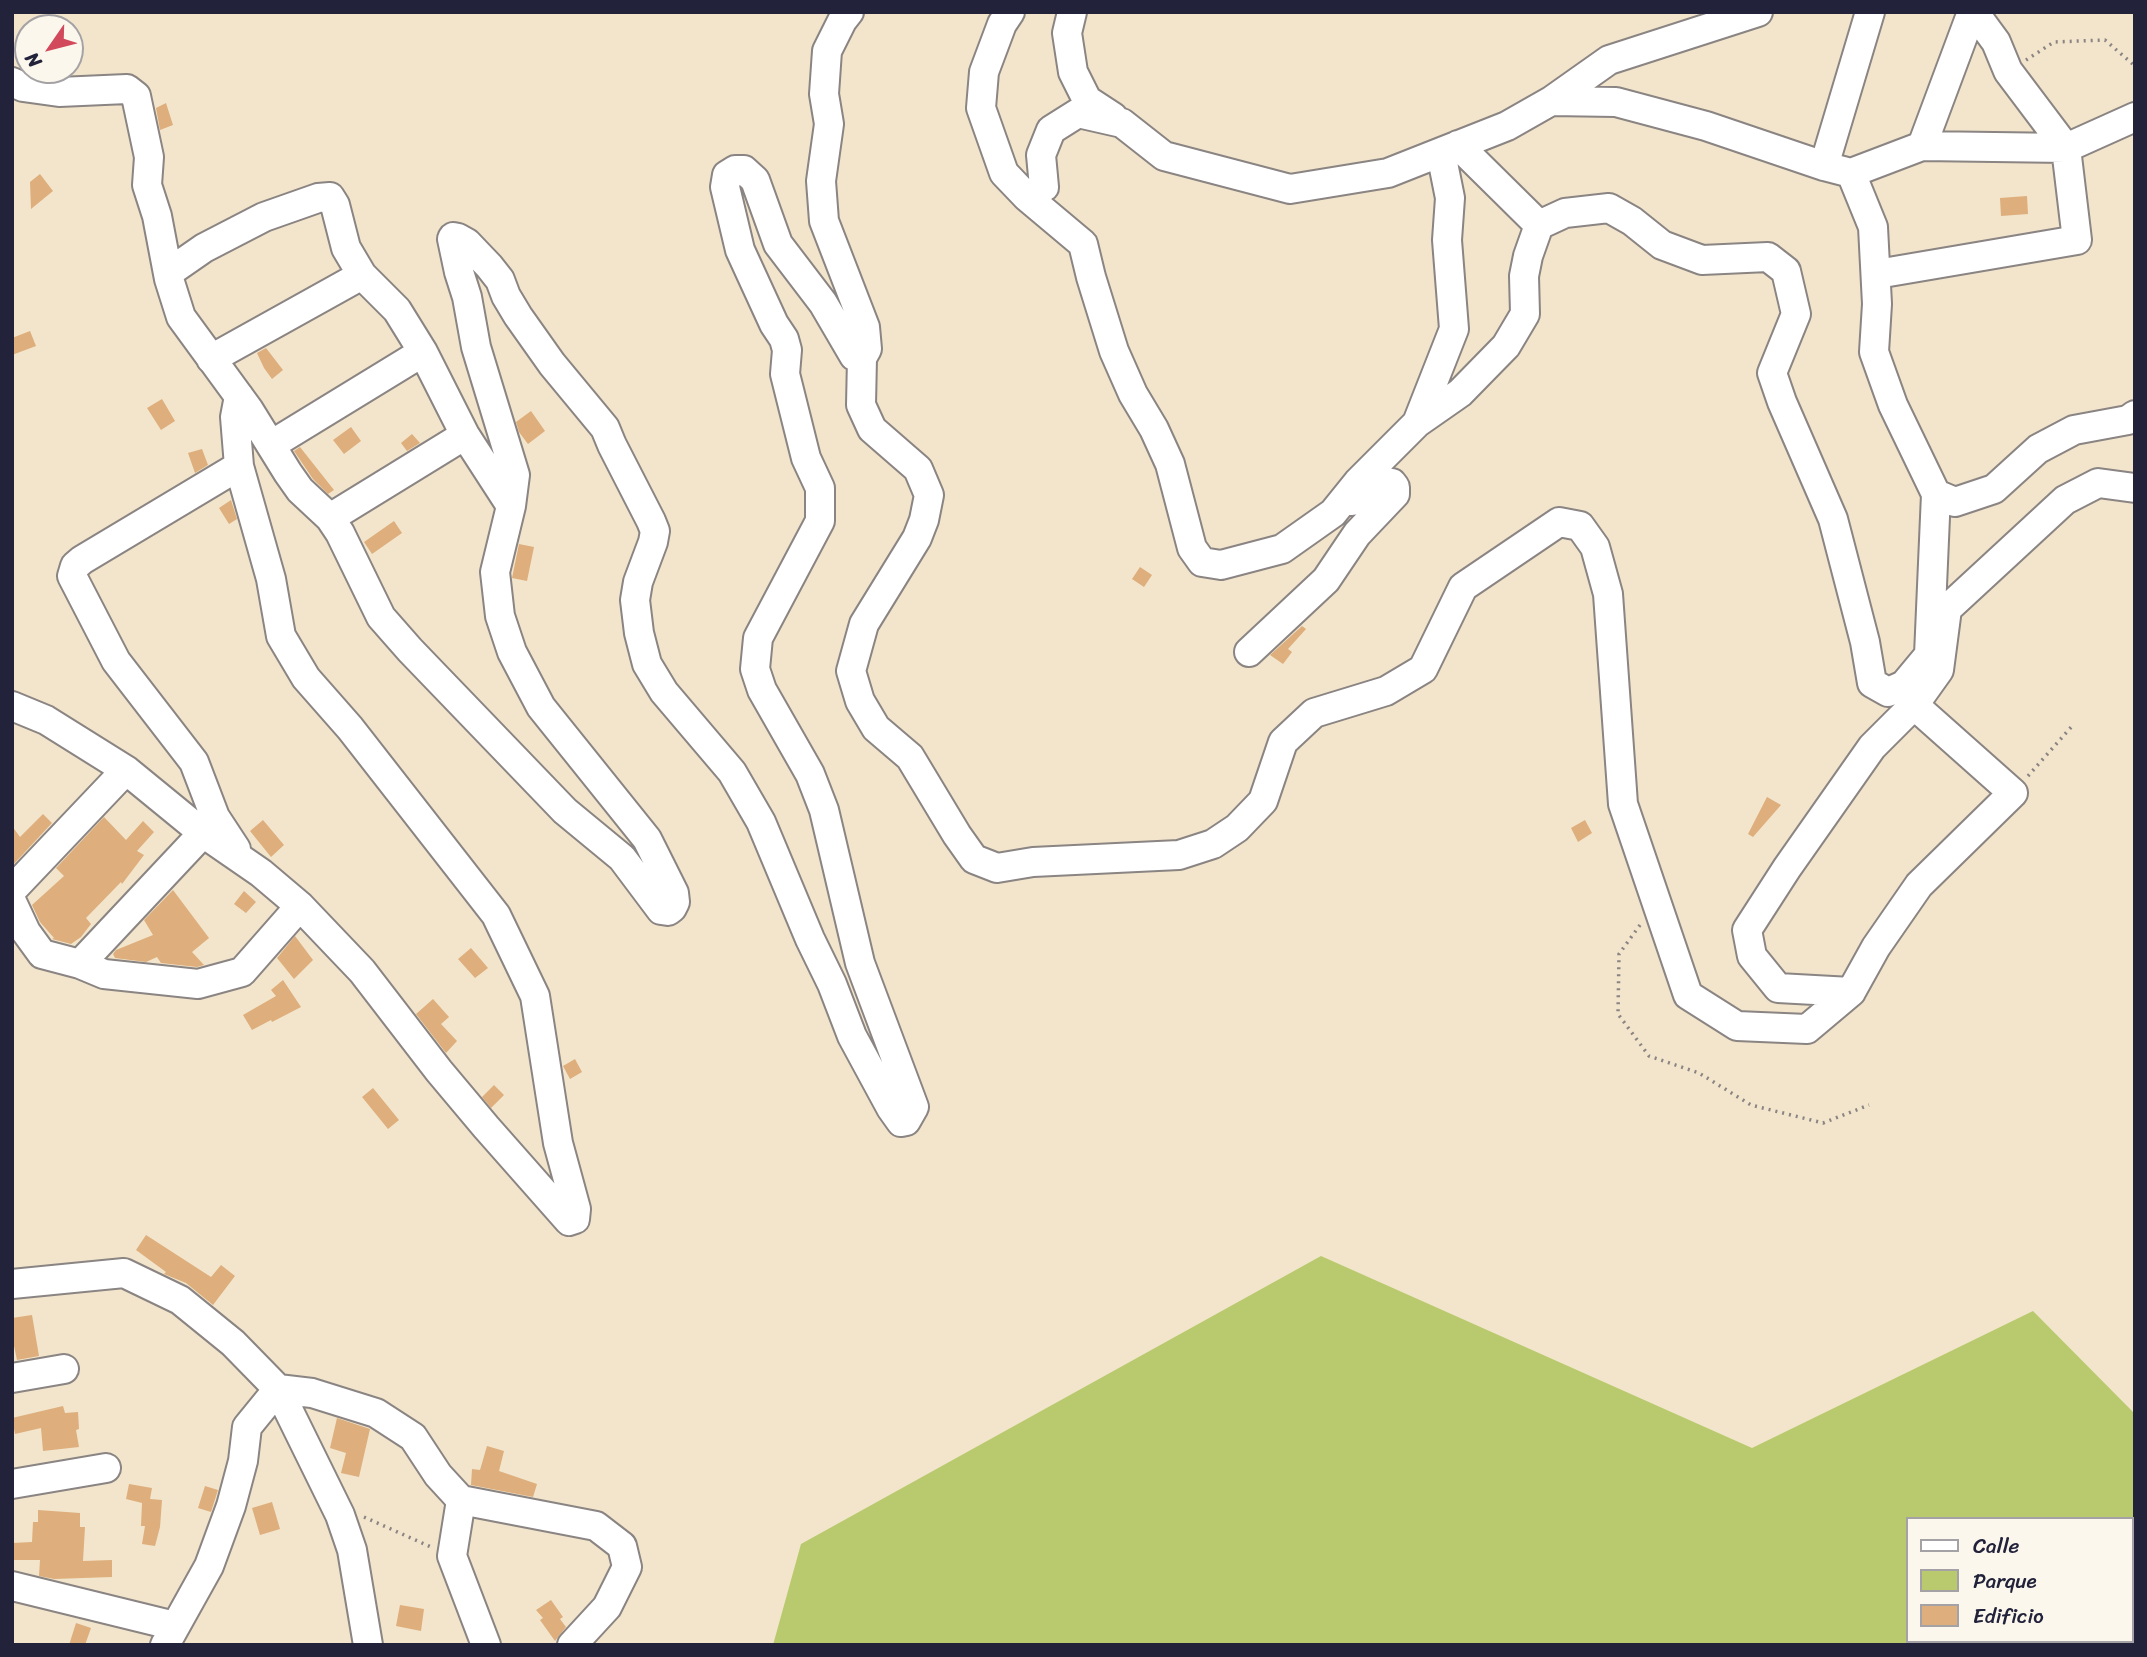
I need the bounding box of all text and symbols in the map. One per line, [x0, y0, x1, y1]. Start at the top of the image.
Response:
north arrow [14, 14, 84, 84]
text: N [16, 45, 50, 75]
legend [1906, 1517, 2133, 1643]
text: Calle [1973, 1527, 2019, 1565]
text: Parque [1973, 1562, 2037, 1600]
text: Edificio [1973, 1597, 2044, 1635]

